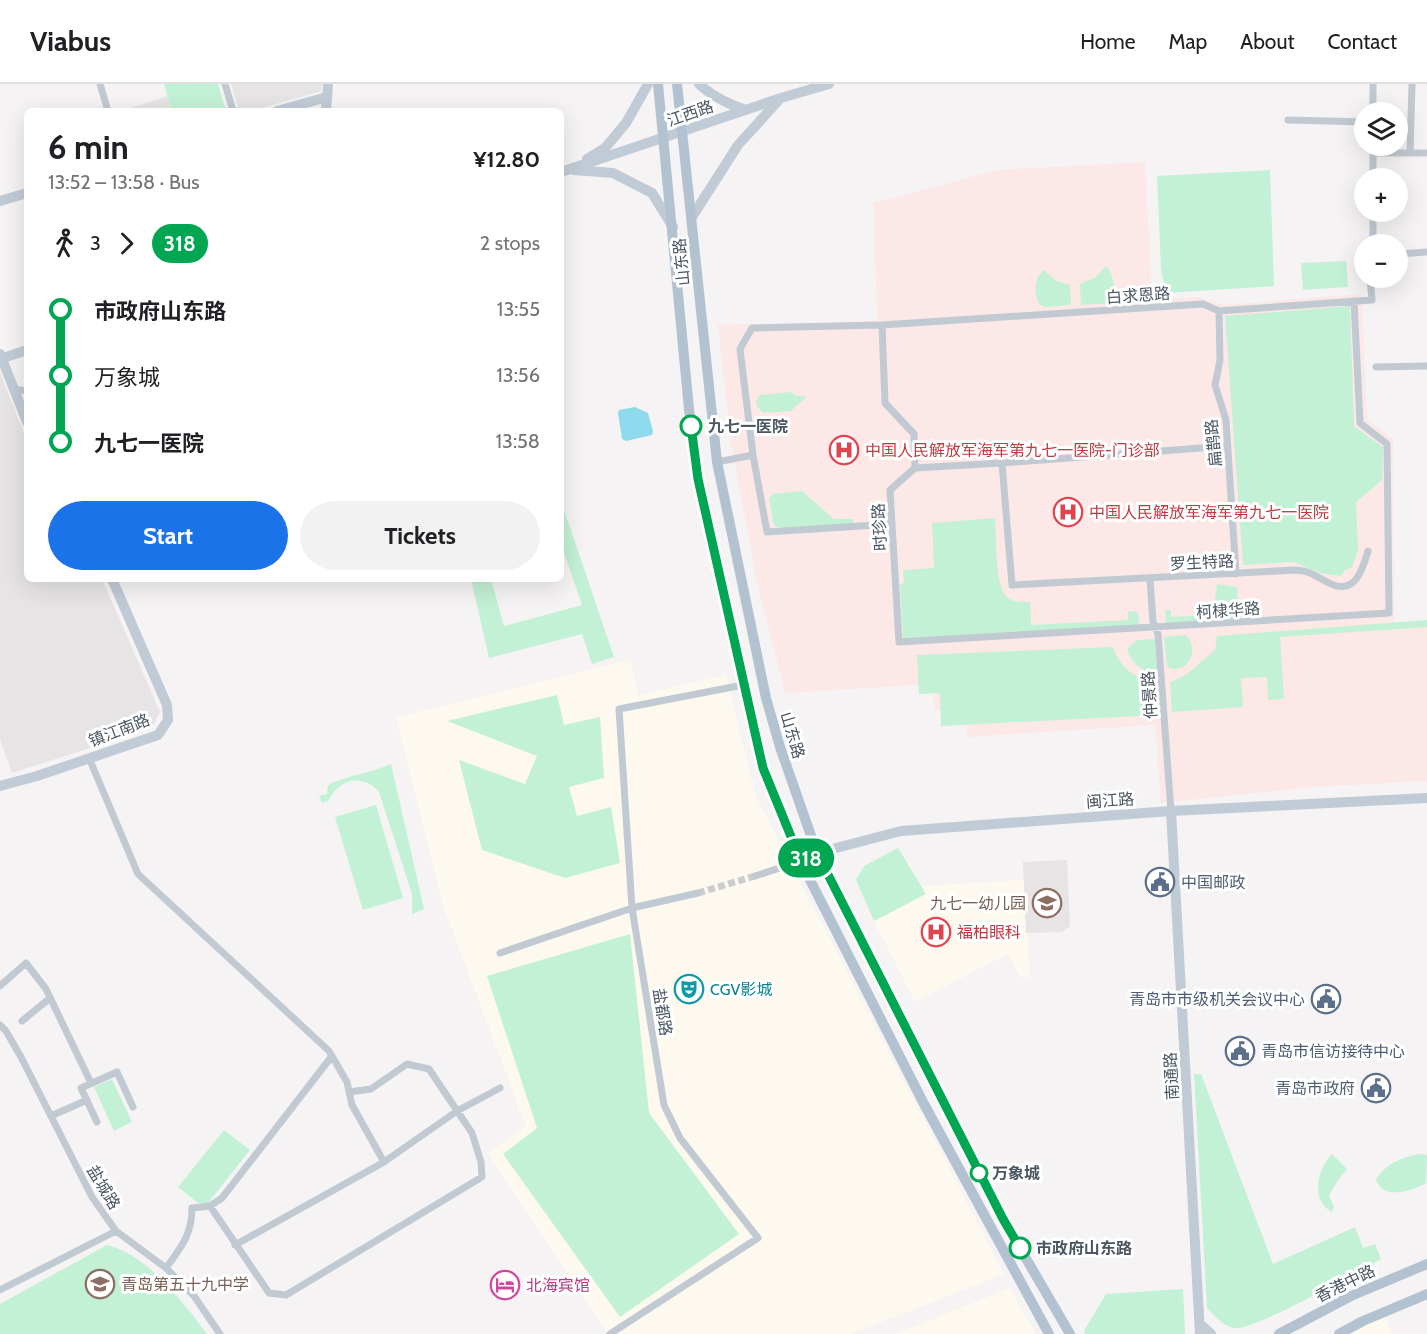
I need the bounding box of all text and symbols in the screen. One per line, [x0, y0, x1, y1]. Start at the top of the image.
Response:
text: Viabus [30, 24, 111, 58]
text: Home [1080, 29, 1136, 54]
text: Map [1169, 29, 1207, 54]
text: About [1240, 29, 1294, 54]
text: Contact [1327, 29, 1397, 54]
street label: 江西路 [664, 97, 716, 130]
map controls [1354, 102, 1408, 288]
button: layers [1354, 102, 1408, 156]
text: 6 min [48, 127, 129, 167]
text: ¥12.80 [473, 146, 540, 173]
button: + [1354, 168, 1408, 222]
text: 13:52 – 13:58 · Bus [48, 170, 199, 194]
icon: walk [48, 227, 81, 260]
icon: forward [110, 227, 143, 260]
text: 3 [90, 231, 101, 255]
text: 318 [164, 231, 196, 256]
text: 2 stops [480, 231, 540, 255]
button: − [1354, 234, 1408, 288]
street label: 山东路 [670, 237, 693, 287]
street label: 白求恩路 [1105, 284, 1171, 307]
text: 13:55 [497, 297, 540, 321]
text: 市政府山东路 [94, 298, 226, 325]
text: 13:56 [496, 363, 540, 387]
text: 万象城 [94, 364, 160, 391]
marker: 九七一医院 [680, 415, 702, 437]
place label: 九七一医院 [708, 417, 788, 436]
street label: 扁鹊路 [1202, 418, 1225, 468]
text: 13:58 [496, 429, 540, 453]
text: 九七一医院 [94, 430, 204, 457]
hospital icon: 中国人民解放军海军第九七一医院-门诊部 [828, 434, 860, 466]
place label: 中国人民解放军海军第九七一医院-门诊部 [865, 441, 1160, 460]
hospital icon: 中国人民解放军海军第九七一医院 [1052, 496, 1084, 528]
button: Start [48, 501, 288, 570]
button: Tickets [300, 501, 540, 570]
street label: 时珍路 [869, 503, 890, 551]
place label: 中国人民解放军海军第九七一医院 [1089, 503, 1329, 522]
street label: 罗生特路 [1170, 551, 1234, 574]
street label: 柯棣华路 [1195, 599, 1261, 622]
street label: 仲景路 [1138, 670, 1161, 720]
street label: 山东路 [776, 709, 809, 761]
street label: 镇江南路 [86, 710, 152, 751]
street label: 闽江路 [1085, 789, 1135, 812]
line badge: 318 [772, 838, 840, 878]
text: 318 [790, 846, 822, 871]
public building icon: 中国邮政 [1144, 866, 1176, 898]
place label: 中国邮政 [1181, 873, 1245, 892]
school or university icon: 九七一幼儿园 [1031, 887, 1063, 919]
place label: 九七一幼儿园 [930, 894, 1026, 913]
hospital icon: 福柏眼科 [920, 916, 952, 948]
place label: 福柏眼科 [957, 923, 1021, 942]
theatre icon: CGV影城 [673, 973, 705, 1005]
place label: CGV影城 [710, 980, 772, 999]
public building icon: 青岛市市级机关会议中心 [1310, 983, 1342, 1015]
street label: 盐都路 [649, 987, 676, 1037]
place label: 青岛市市级机关会议中心 [1129, 990, 1305, 1009]
public building icon: 青岛市信访接待中心 [1224, 1035, 1256, 1067]
place label: 青岛市信访接待中心 [1261, 1042, 1405, 1061]
street label: 南通路 [1161, 1052, 1182, 1100]
public building icon: 青岛市政府 [1360, 1072, 1392, 1104]
place label: 青岛市政府 [1275, 1079, 1355, 1098]
street label: 盐城路 [83, 1162, 124, 1213]
marker: 万象城 [970, 1164, 988, 1182]
place label: 万象城 [992, 1164, 1040, 1183]
marker: 市政府山东路 [1009, 1237, 1031, 1259]
place label: 市政府山东路 [1036, 1239, 1132, 1258]
street label: 香港中路 [1312, 1261, 1378, 1306]
school or university icon: 青岛第五十九中学 [84, 1268, 116, 1300]
hotel icon: 北海宾馆 [489, 1269, 521, 1301]
place label: 青岛第五十九中学 [121, 1275, 249, 1294]
place label: 北海宾馆 [526, 1276, 590, 1295]

